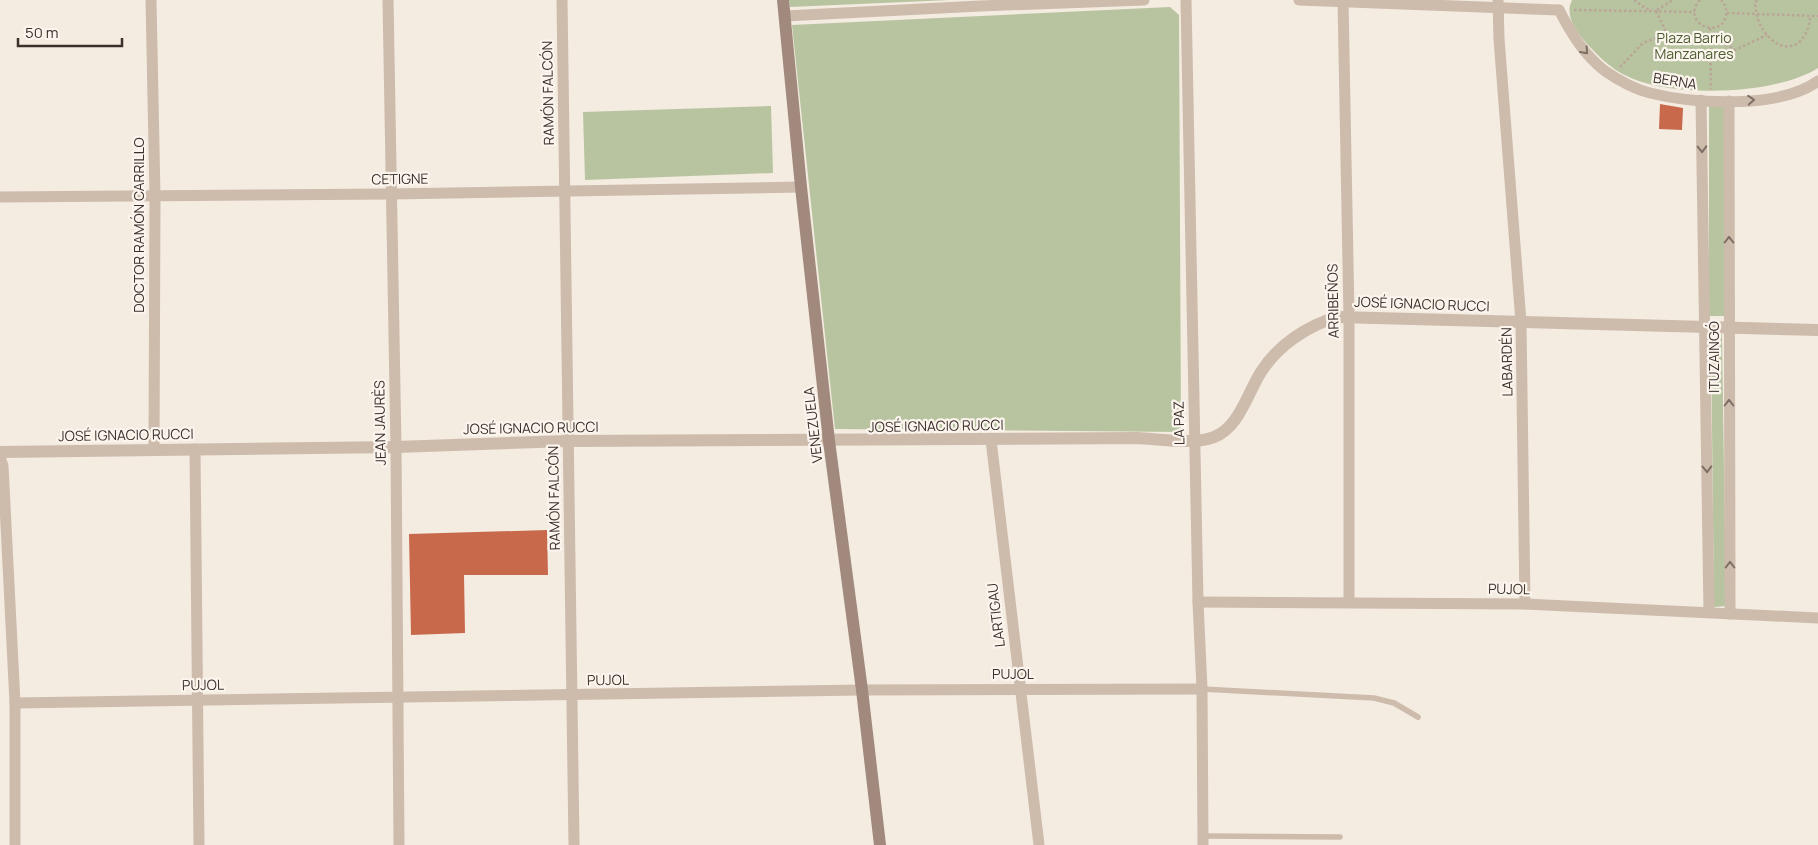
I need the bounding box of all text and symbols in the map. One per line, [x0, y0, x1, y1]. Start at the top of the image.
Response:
scale bar [18, 15, 121, 47]
text: 50 m [25, 22, 59, 43]
park label: Plaza Barrio Manzanares [1654, 28, 1734, 63]
street label: RAMÓN FALCÓN [537, 41, 558, 145]
one-way arrow [1579, 45, 1588, 54]
street label: BERNA [1652, 68, 1698, 93]
one-way arrow [1747, 94, 1755, 105]
street label: DOCTOR RAMÓN CARRILLO [129, 137, 148, 313]
one-way arrow [1697, 146, 1707, 153]
street label: CETIGNE [371, 169, 429, 188]
one-way arrow [1724, 236, 1734, 244]
street label: ARRIBEÑOS [1322, 263, 1343, 339]
street label: JOSÉ IGNACIO RUCCI [1354, 292, 1490, 315]
street label: ITUZAINGÓ [1704, 321, 1723, 393]
street label: LABARDÉN [1496, 327, 1517, 397]
street label: JEAN JAURÈS [369, 380, 390, 466]
street label: VENEZUELA [798, 386, 827, 464]
one-way arrow [1724, 398, 1734, 406]
street label: LA PAZ [1169, 401, 1188, 445]
street label: JOSÉ IGNACIO RUCCI [868, 415, 1004, 436]
street label: JOSÉ IGNACIO RUCCI [463, 417, 599, 438]
street label: JOSÉ IGNACIO RUCCI [58, 424, 194, 445]
street label: RAMÓN FALCÓN [543, 446, 564, 550]
one-way arrow [1702, 466, 1712, 473]
one-way arrow [1725, 561, 1735, 568]
street label: PUJOL [1488, 579, 1530, 598]
street label: LARTIGAU [982, 582, 1009, 648]
street label: PUJOL [992, 664, 1034, 683]
street label: PUJOL [587, 670, 629, 689]
street label: PUJOL [182, 675, 224, 694]

